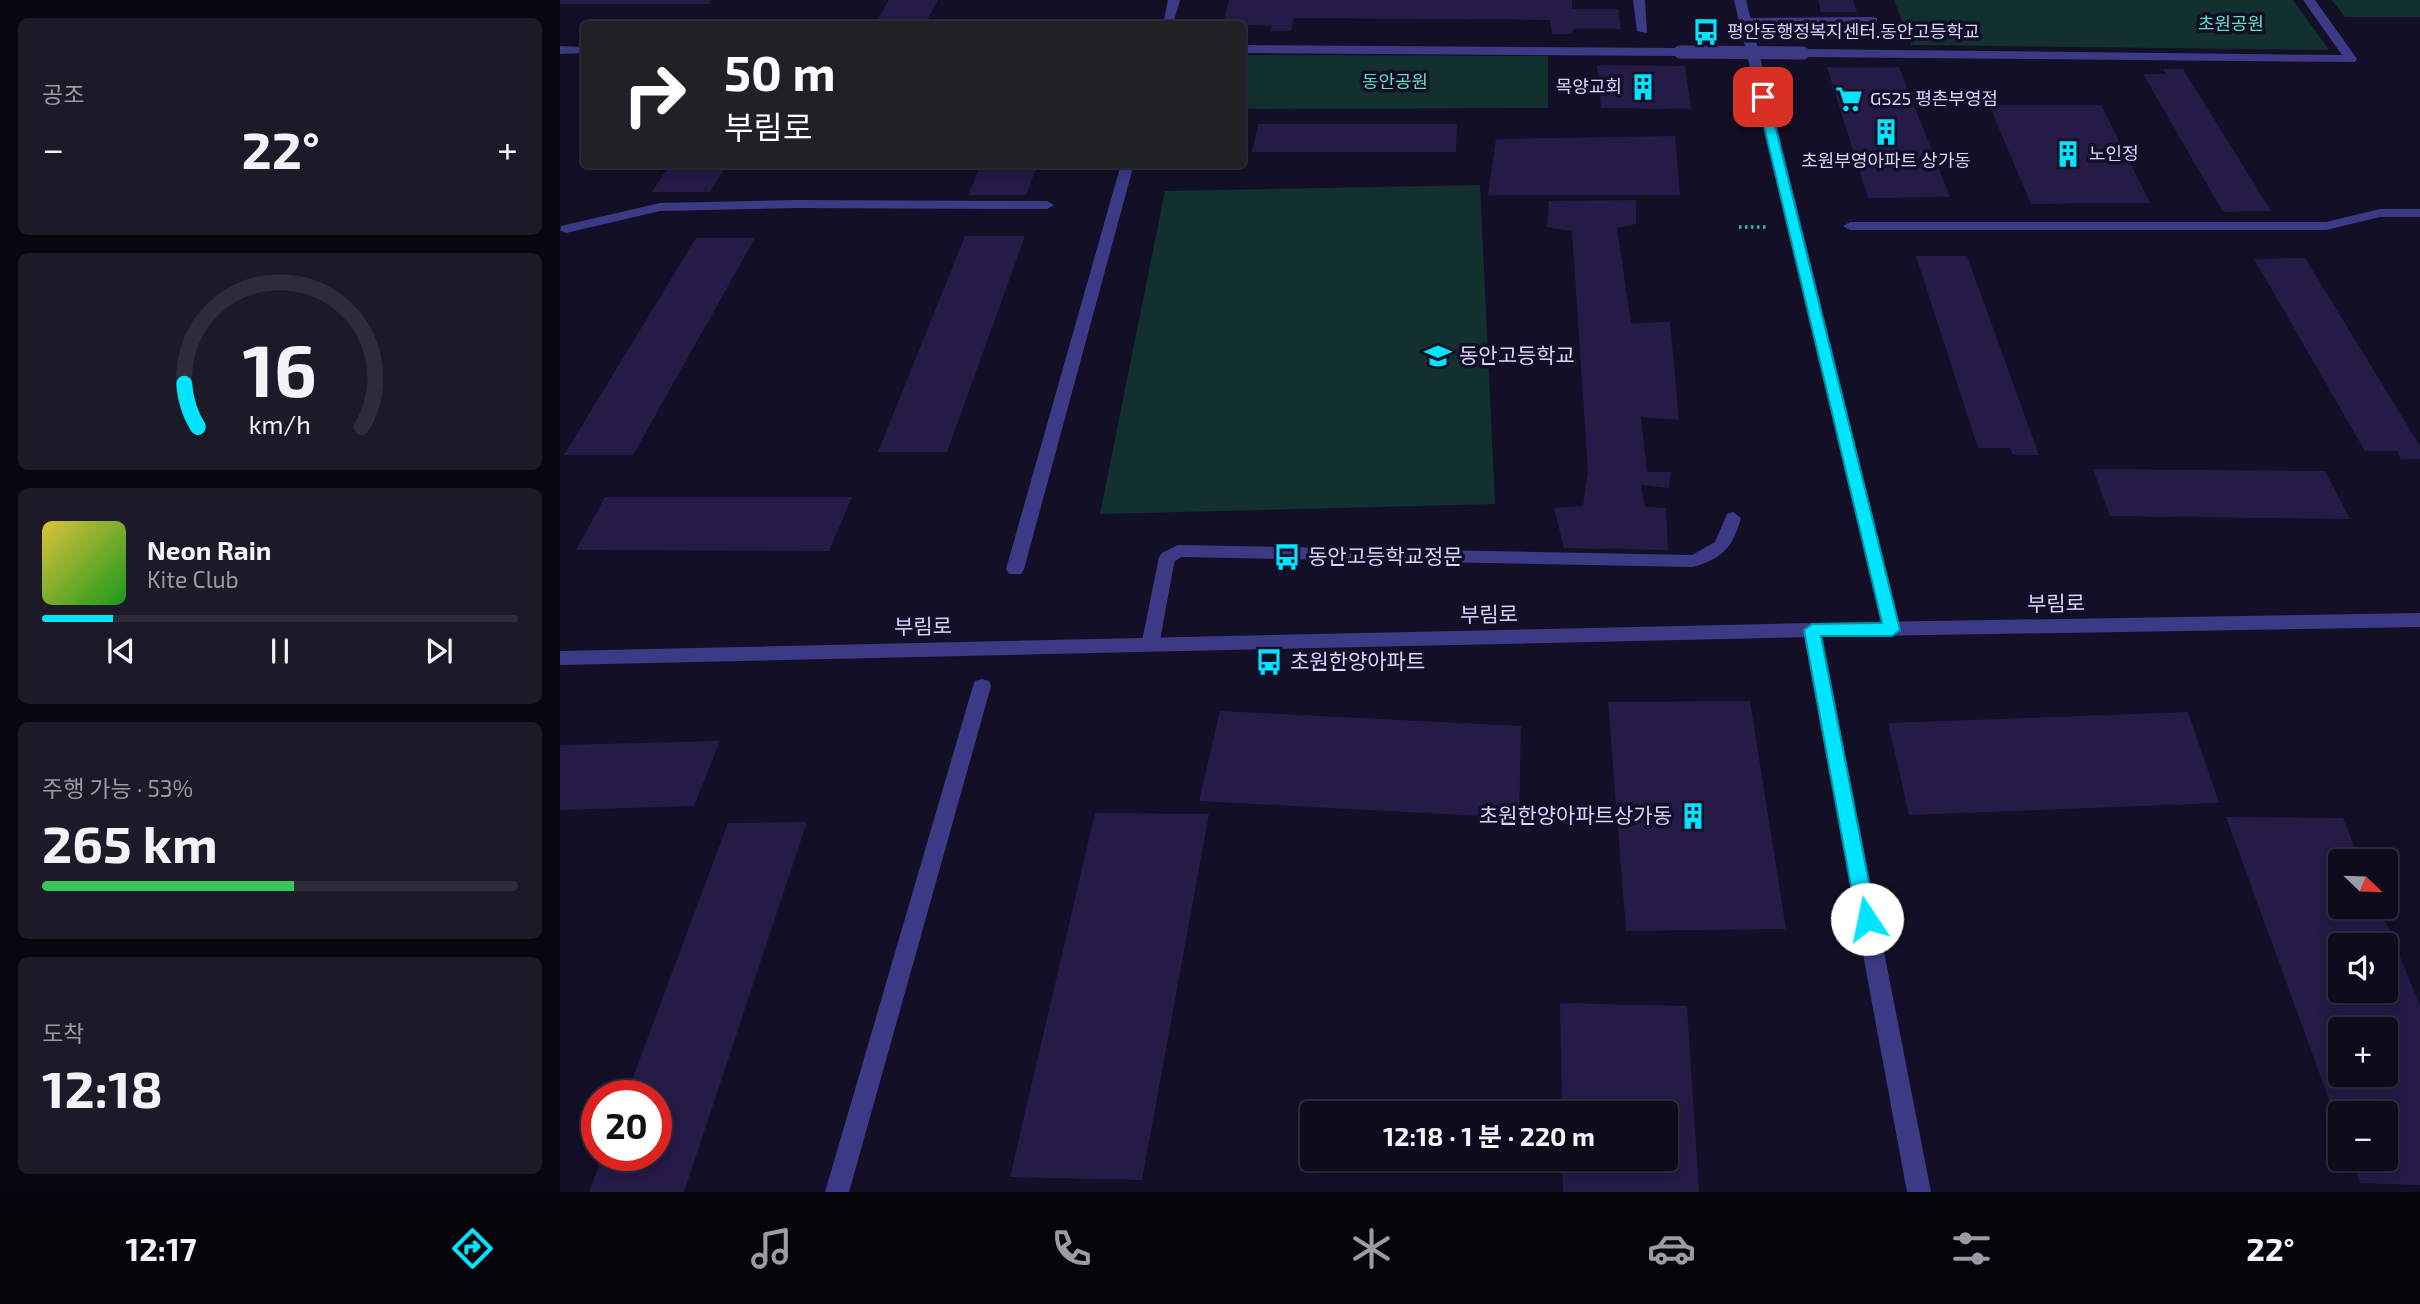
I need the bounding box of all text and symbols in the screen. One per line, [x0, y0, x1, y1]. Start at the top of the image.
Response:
park label: 초원공원 [2198, 12, 2264, 34]
bus stop icon: 평안동행정복지센터.동안고등학교 [1691, 17, 1721, 47]
place label: 평안동행정복지센터.동안고등학교 [1727, 20, 1980, 42]
text: 50 m [724, 42, 836, 101]
icon: right [609, 49, 700, 140]
pin [1733, 67, 1793, 127]
park label: 동안공원 [1362, 70, 1428, 92]
building icon: 목양교회 [1628, 72, 1658, 102]
place label: 목양교회 [1556, 75, 1622, 97]
icon: arrive [1744, 78, 1782, 116]
text: 공조 [42, 80, 84, 108]
supermarket icon: GS25 평촌부영점 [1834, 84, 1864, 114]
place label: GS25 평촌부영점 [1870, 87, 1998, 109]
text: 부림로 [724, 107, 812, 145]
text: 22° [241, 117, 320, 179]
building icon: 초원부영아파트 상가동 [1871, 117, 1901, 147]
text: − [42, 125, 64, 171]
text: + [497, 125, 518, 171]
building icon: 노인정 [2053, 139, 2083, 169]
place label: 노인정 [2089, 142, 2139, 164]
place label: 초원부영아파트 상가동 [1801, 149, 1971, 171]
text: 16 [243, 325, 317, 413]
school or university icon: 동안고등학교 [1423, 341, 1453, 371]
place label: 동안고등학교 [1459, 342, 1575, 367]
text: km/h [249, 409, 311, 439]
text: Neon Rain [147, 534, 271, 565]
bus stop icon: 동안고등학교정문 [1272, 542, 1302, 572]
place label: 동안고등학교정문 [1308, 543, 1463, 568]
text: Kite Club [147, 565, 239, 593]
street label: 부림로 [2027, 589, 2085, 616]
street label: 부림로 [1460, 600, 1518, 627]
street label: 부림로 [894, 612, 952, 639]
icon: previous [102, 632, 140, 670]
icon: pause [261, 632, 299, 670]
icon: next [420, 632, 458, 670]
bus stop icon: 초원한양아파트 [1254, 647, 1284, 677]
place label: 초원한양아파트 [1290, 648, 1425, 673]
text: 주행 가능 · 53% [42, 774, 193, 802]
building icon: 초원한양아파트상가동 [1678, 801, 1708, 831]
place label: 초원한양아파트상가동 [1479, 802, 1672, 827]
text: 265 km [42, 811, 218, 873]
north arrow [2328, 849, 2398, 919]
map controls [2328, 849, 2398, 1171]
position arrow [1830, 882, 1904, 956]
button: sound [2328, 933, 2398, 1003]
button: + [2328, 1017, 2398, 1087]
text: 도착 [42, 1019, 84, 1047]
text: 12:18 [42, 1056, 163, 1118]
speed limit sign: 20 [581, 1080, 672, 1171]
button: − [2328, 1101, 2398, 1171]
text: 12:18 · 1 분 · 220 m [1383, 1120, 1595, 1151]
icon: directions [448, 1224, 497, 1273]
icon: music [747, 1224, 796, 1273]
icon: phone [1047, 1224, 1096, 1273]
icon: climate [1347, 1224, 1396, 1273]
icon: car [1647, 1224, 1696, 1273]
icon: filters [1947, 1224, 1996, 1273]
text: 12:17 [125, 1229, 197, 1267]
text: 22° [2246, 1229, 2295, 1267]

